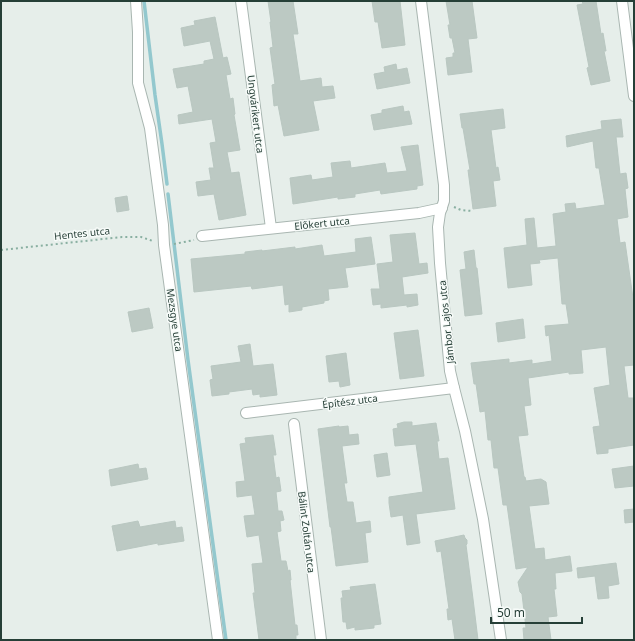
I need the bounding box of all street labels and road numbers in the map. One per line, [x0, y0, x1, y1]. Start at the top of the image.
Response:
street label: Ungvárikert utca [244, 74, 268, 154]
street label: Előkert utca [294, 213, 350, 233]
street label: Hentes utca [53, 223, 111, 243]
street label: Jámbor Lajos utca [435, 280, 457, 365]
street label: Mezsgye utca [164, 287, 186, 353]
street label: Építész utca [321, 391, 379, 411]
street label: Bálint Zoltán utca [295, 490, 319, 574]

